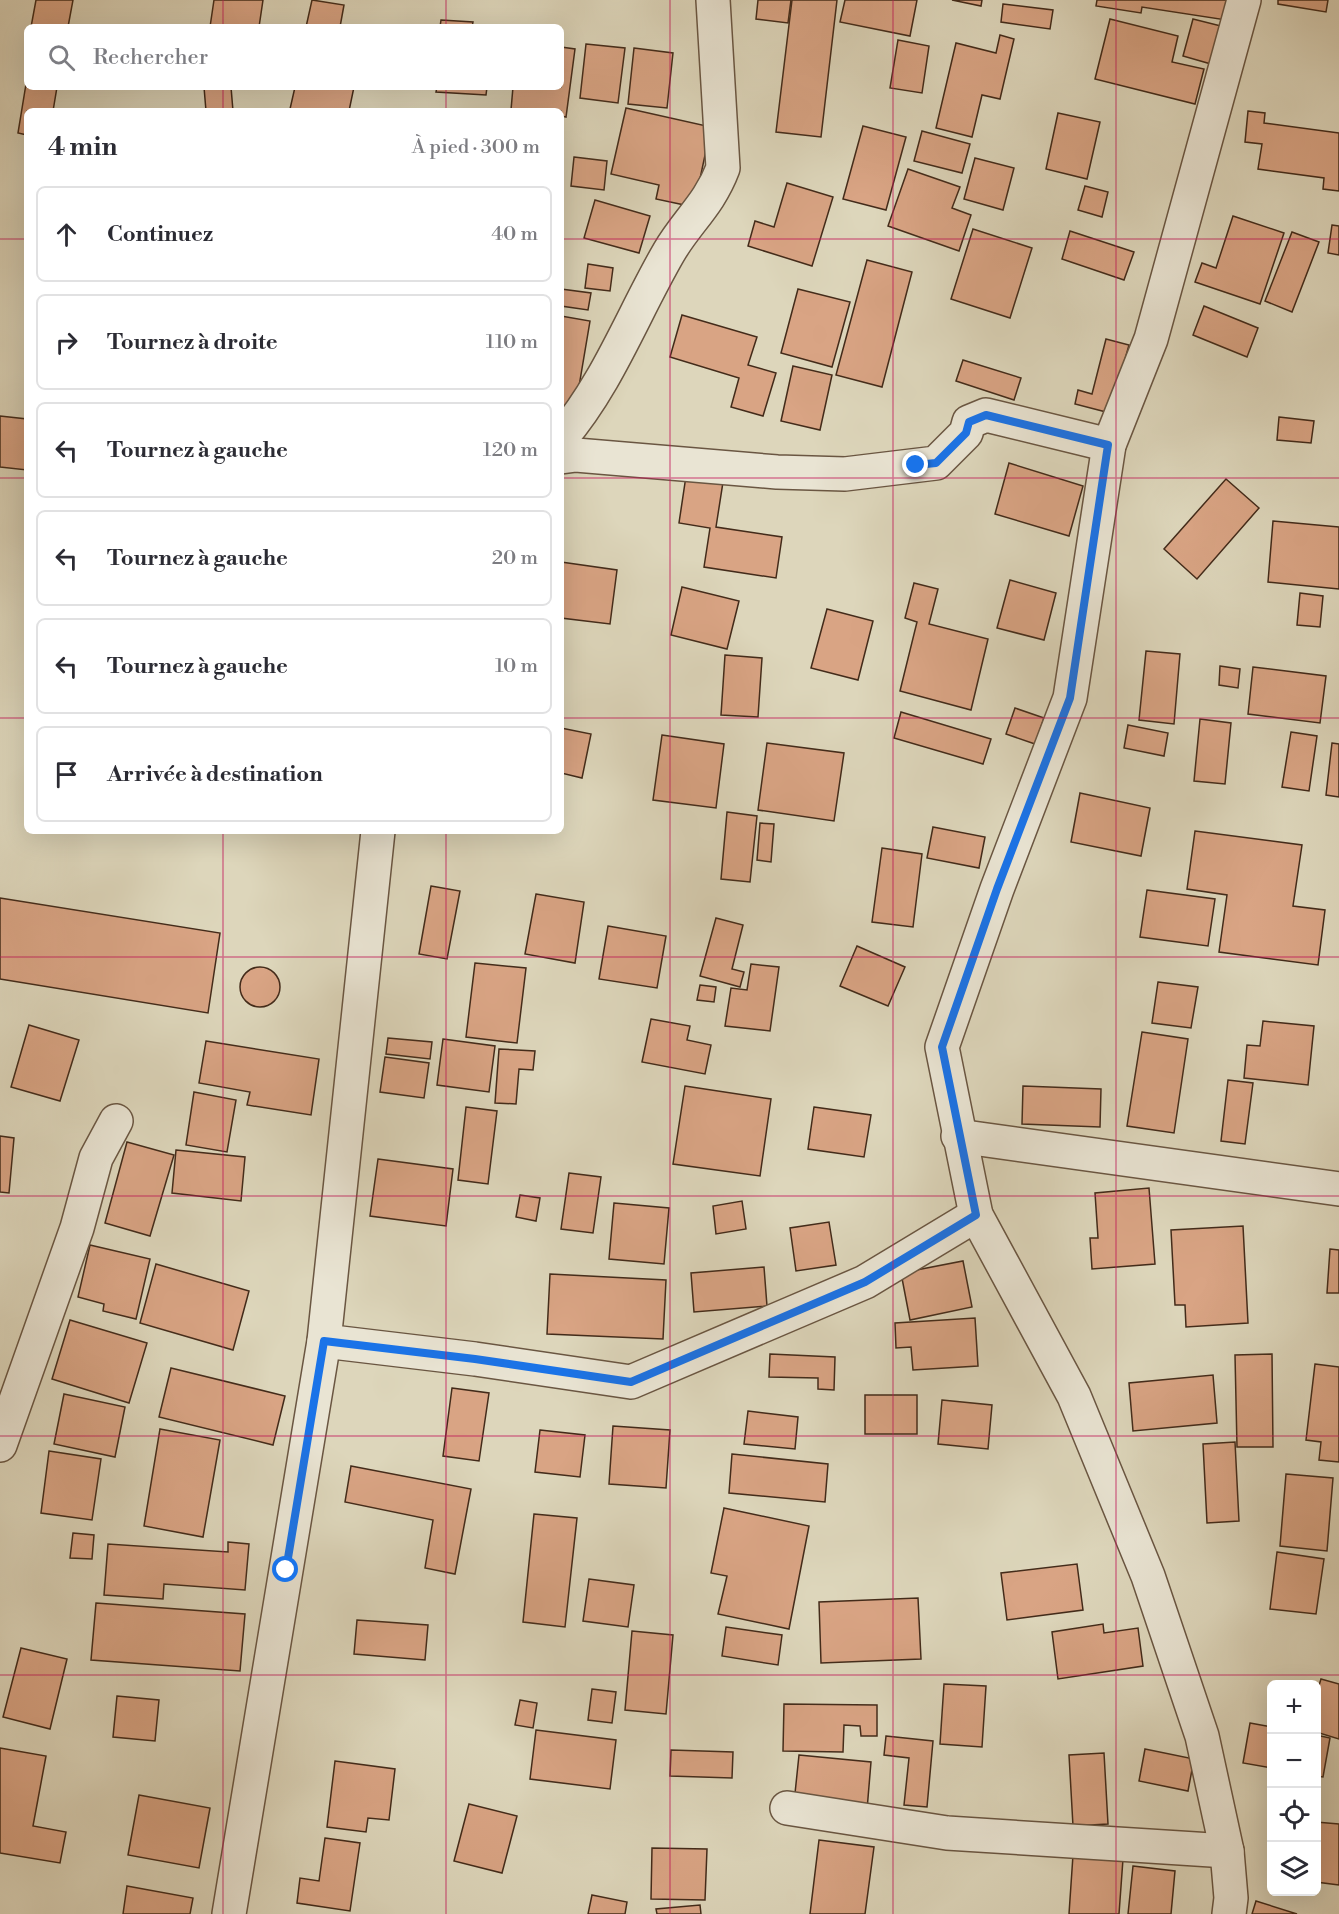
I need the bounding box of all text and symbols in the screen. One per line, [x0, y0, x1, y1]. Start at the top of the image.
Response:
search box [24, 24, 564, 90]
icon: search [45, 41, 78, 74]
text: Rechercher [93, 44, 208, 71]
text: 4 min [48, 131, 118, 163]
text: À pied · 300 m [412, 135, 540, 160]
icon: ahead [50, 218, 83, 251]
text: Continuez [107, 221, 213, 248]
text: 40 m [491, 222, 538, 247]
icon: right [50, 326, 83, 359]
text: Tournez à droite [107, 329, 278, 356]
text: 110 m [486, 330, 538, 355]
icon: left [50, 434, 83, 467]
text: Tournez à gauche [107, 437, 288, 464]
text: 120 m [483, 438, 538, 463]
route end [902, 451, 928, 477]
icon: left [50, 542, 83, 575]
text: Tournez à gauche [107, 545, 288, 572]
text: 20 m [492, 546, 538, 571]
icon: left [50, 650, 83, 683]
text: Tournez à gauche [107, 653, 288, 680]
text: 10 m [495, 654, 538, 679]
icon: arrive [50, 758, 83, 791]
text: Arrivée à destination [107, 761, 323, 788]
route start [272, 1556, 298, 1582]
map controls [1267, 1680, 1321, 1896]
button: + [1267, 1680, 1321, 1734]
button: − [1267, 1734, 1321, 1788]
button: locate [1267, 1788, 1321, 1842]
button: layers [1267, 1842, 1321, 1896]

